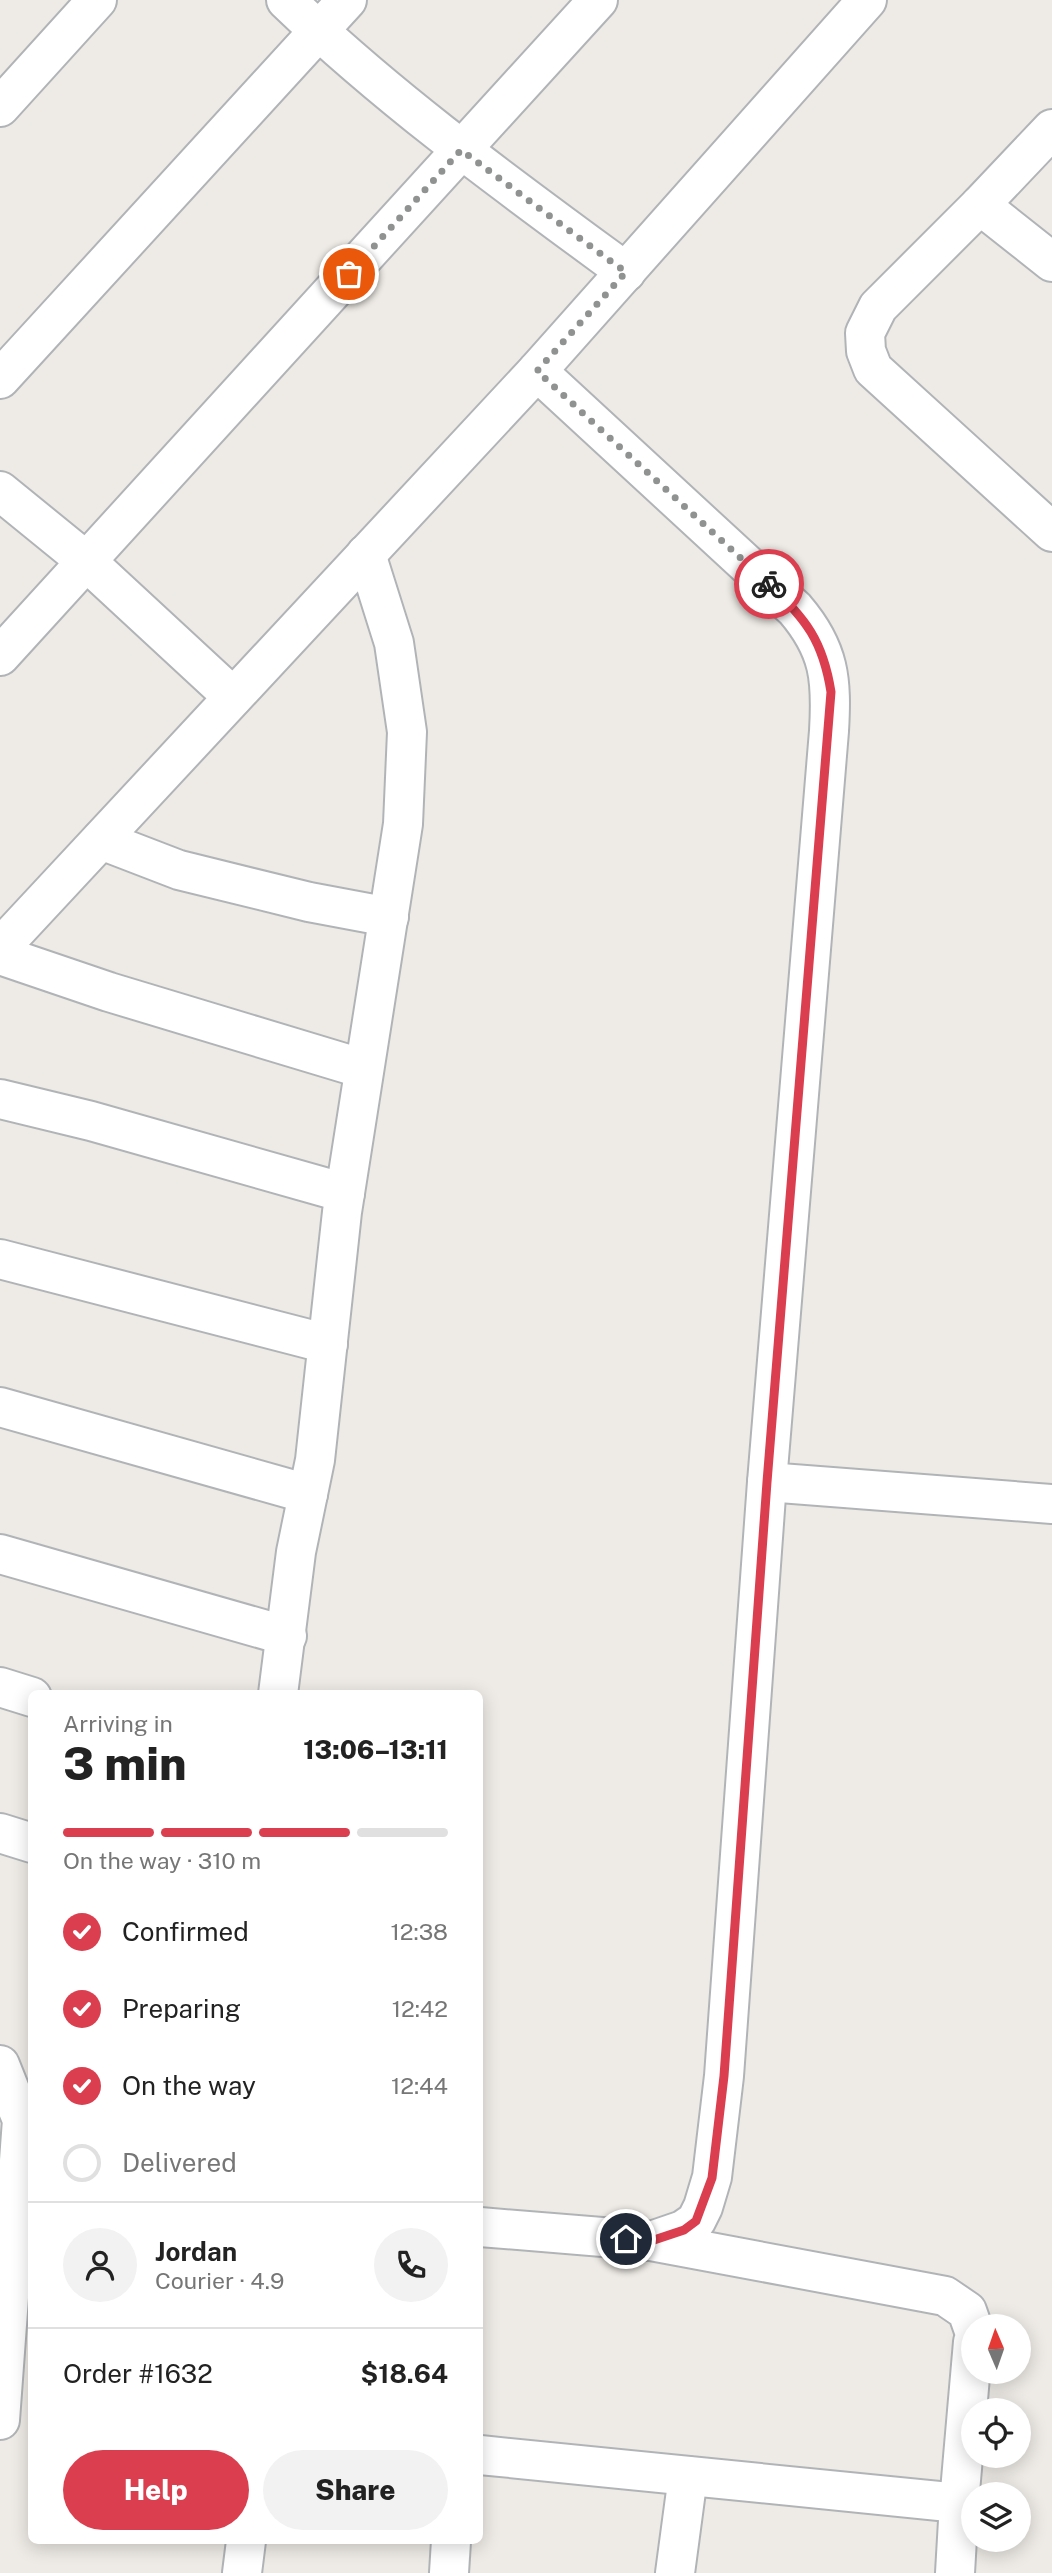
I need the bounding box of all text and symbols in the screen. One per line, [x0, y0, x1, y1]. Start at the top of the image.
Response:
pin [319, 244, 379, 304]
icon: bag [330, 255, 368, 293]
courier [734, 549, 804, 619]
icon: bike [750, 565, 788, 603]
text: Arriving in [63, 1710, 173, 1737]
text: 13:06–13:11 [303, 1734, 448, 1765]
text: 3 min [63, 1736, 187, 1790]
text: On the way · 310 m [63, 1847, 261, 1874]
icon: check [63, 1913, 101, 1951]
text: Confirmed [122, 1916, 249, 1947]
text: 12:38 [391, 1918, 448, 1945]
icon: check [63, 1990, 101, 2028]
text: Preparing [122, 1993, 241, 2024]
text: 12:42 [392, 1995, 448, 2022]
icon: check [63, 2067, 101, 2105]
text: On the way [122, 2070, 256, 2101]
text: 12:44 [391, 2072, 448, 2099]
text: Delivered [122, 2147, 237, 2178]
pin [596, 2209, 656, 2269]
icon: home [607, 2220, 645, 2258]
button: person [63, 2228, 137, 2302]
button: phone [374, 2228, 448, 2302]
text: Jordan [155, 2236, 237, 2267]
text: Courier · 4.9 [155, 2267, 284, 2294]
north arrow [961, 2314, 1031, 2384]
map controls [961, 2314, 1031, 2552]
text: Order #1632 [63, 2358, 213, 2389]
text: $18.64 [361, 2358, 448, 2389]
button: locate [961, 2398, 1031, 2468]
button: Help [63, 2450, 249, 2530]
button: Share [263, 2450, 448, 2530]
button: layers [961, 2482, 1031, 2552]

